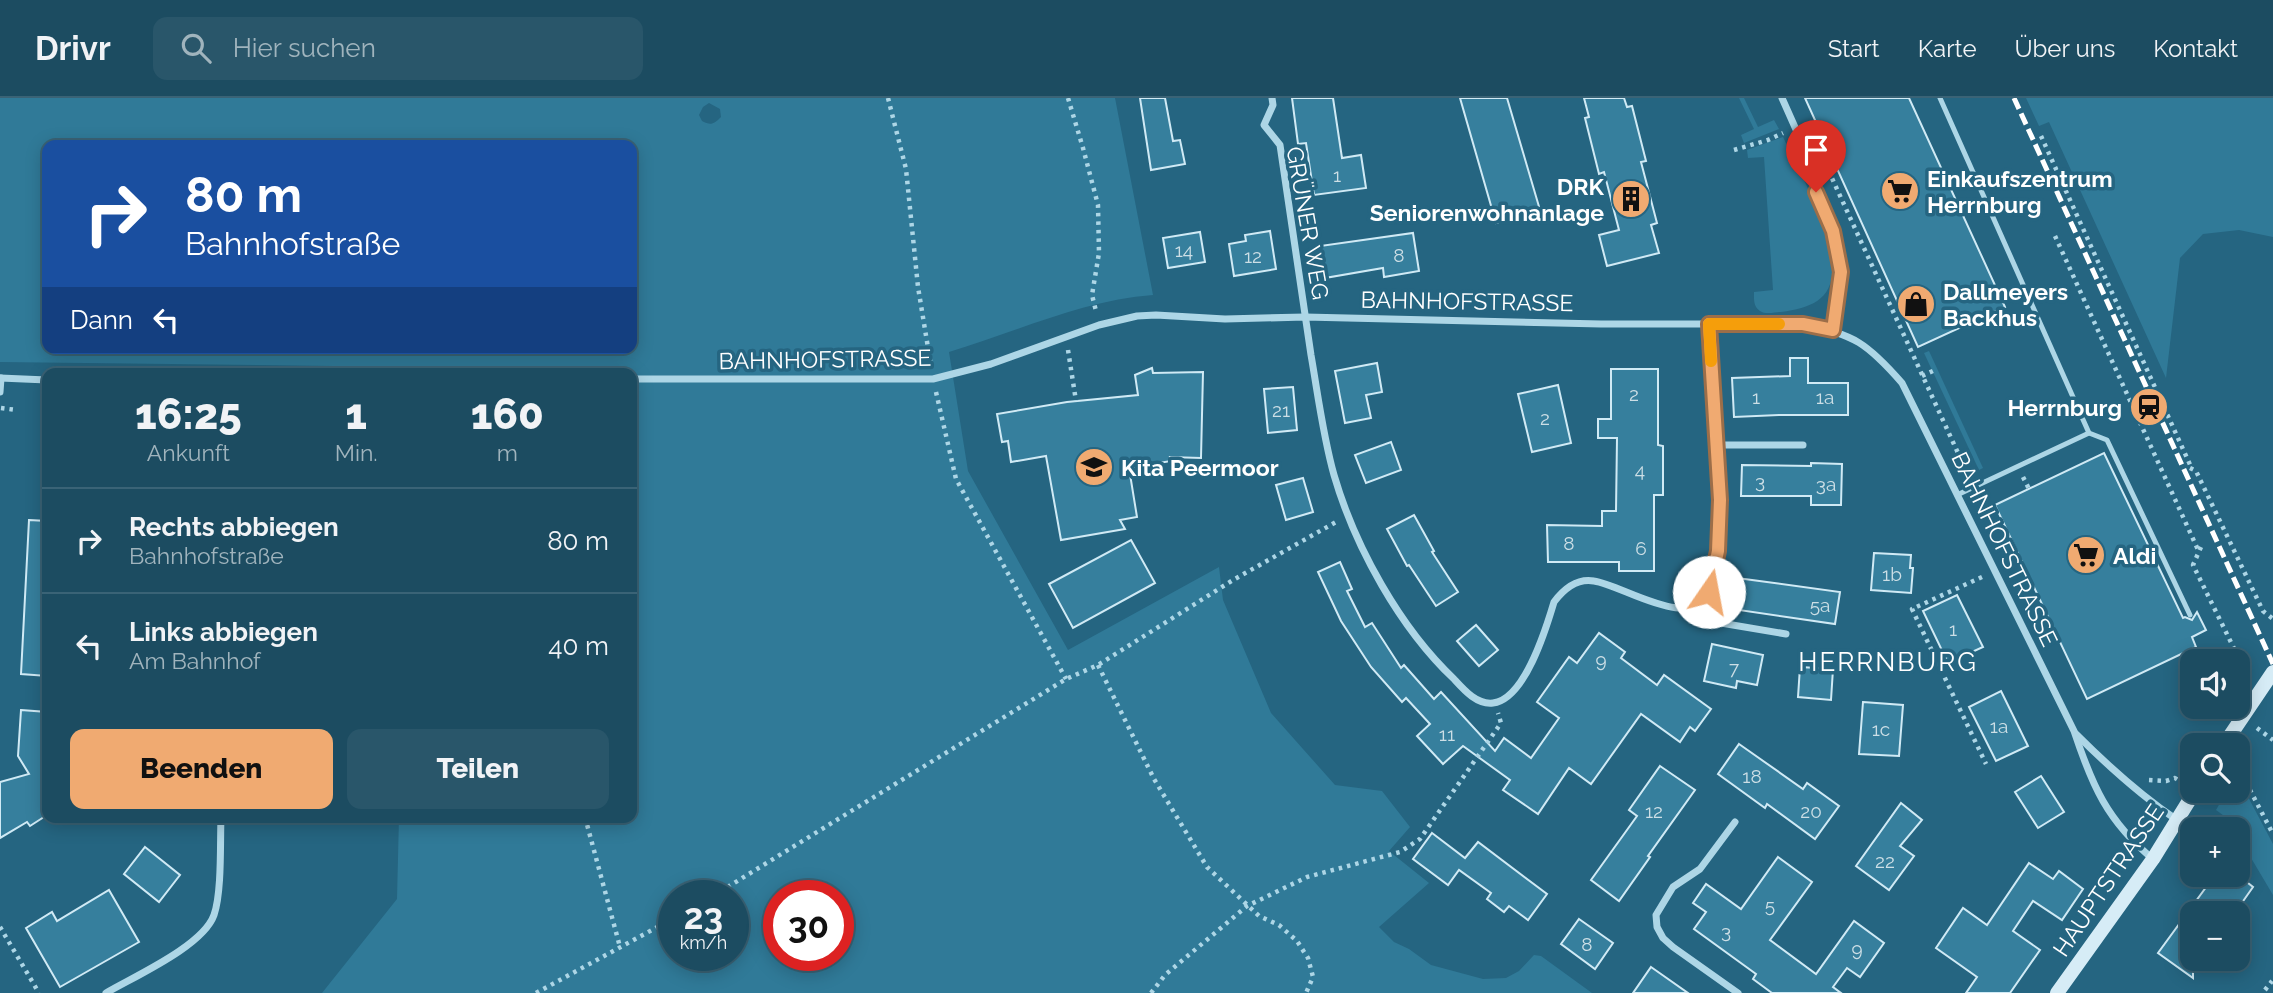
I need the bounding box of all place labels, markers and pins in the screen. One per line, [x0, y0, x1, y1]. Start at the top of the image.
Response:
pin [1786, 120, 1846, 192]
place label: Einkaufszentrum Herrnburg [1927, 165, 2113, 218]
supermarket icon: Einkaufszentrum Herrnburg [1879, 170, 1921, 212]
place label: DRK Seniorenwohnanlage [1370, 173, 1605, 226]
building icon: DRK Seniorenwohnanlage [1610, 178, 1652, 220]
place label: Dallmeyers Backhus [1943, 278, 2068, 331]
shop icon: Dallmeyers Backhus [1895, 283, 1937, 325]
station icon: Herrnburg [2128, 386, 2170, 428]
place label: Herrnburg [2007, 394, 2122, 421]
school or university icon: Kita Peermoor [1073, 446, 1115, 488]
place label: Kita Peermoor [1121, 454, 1279, 481]
supermarket icon: Aldi [2065, 534, 2107, 576]
place label: Aldi [2113, 542, 2156, 569]

